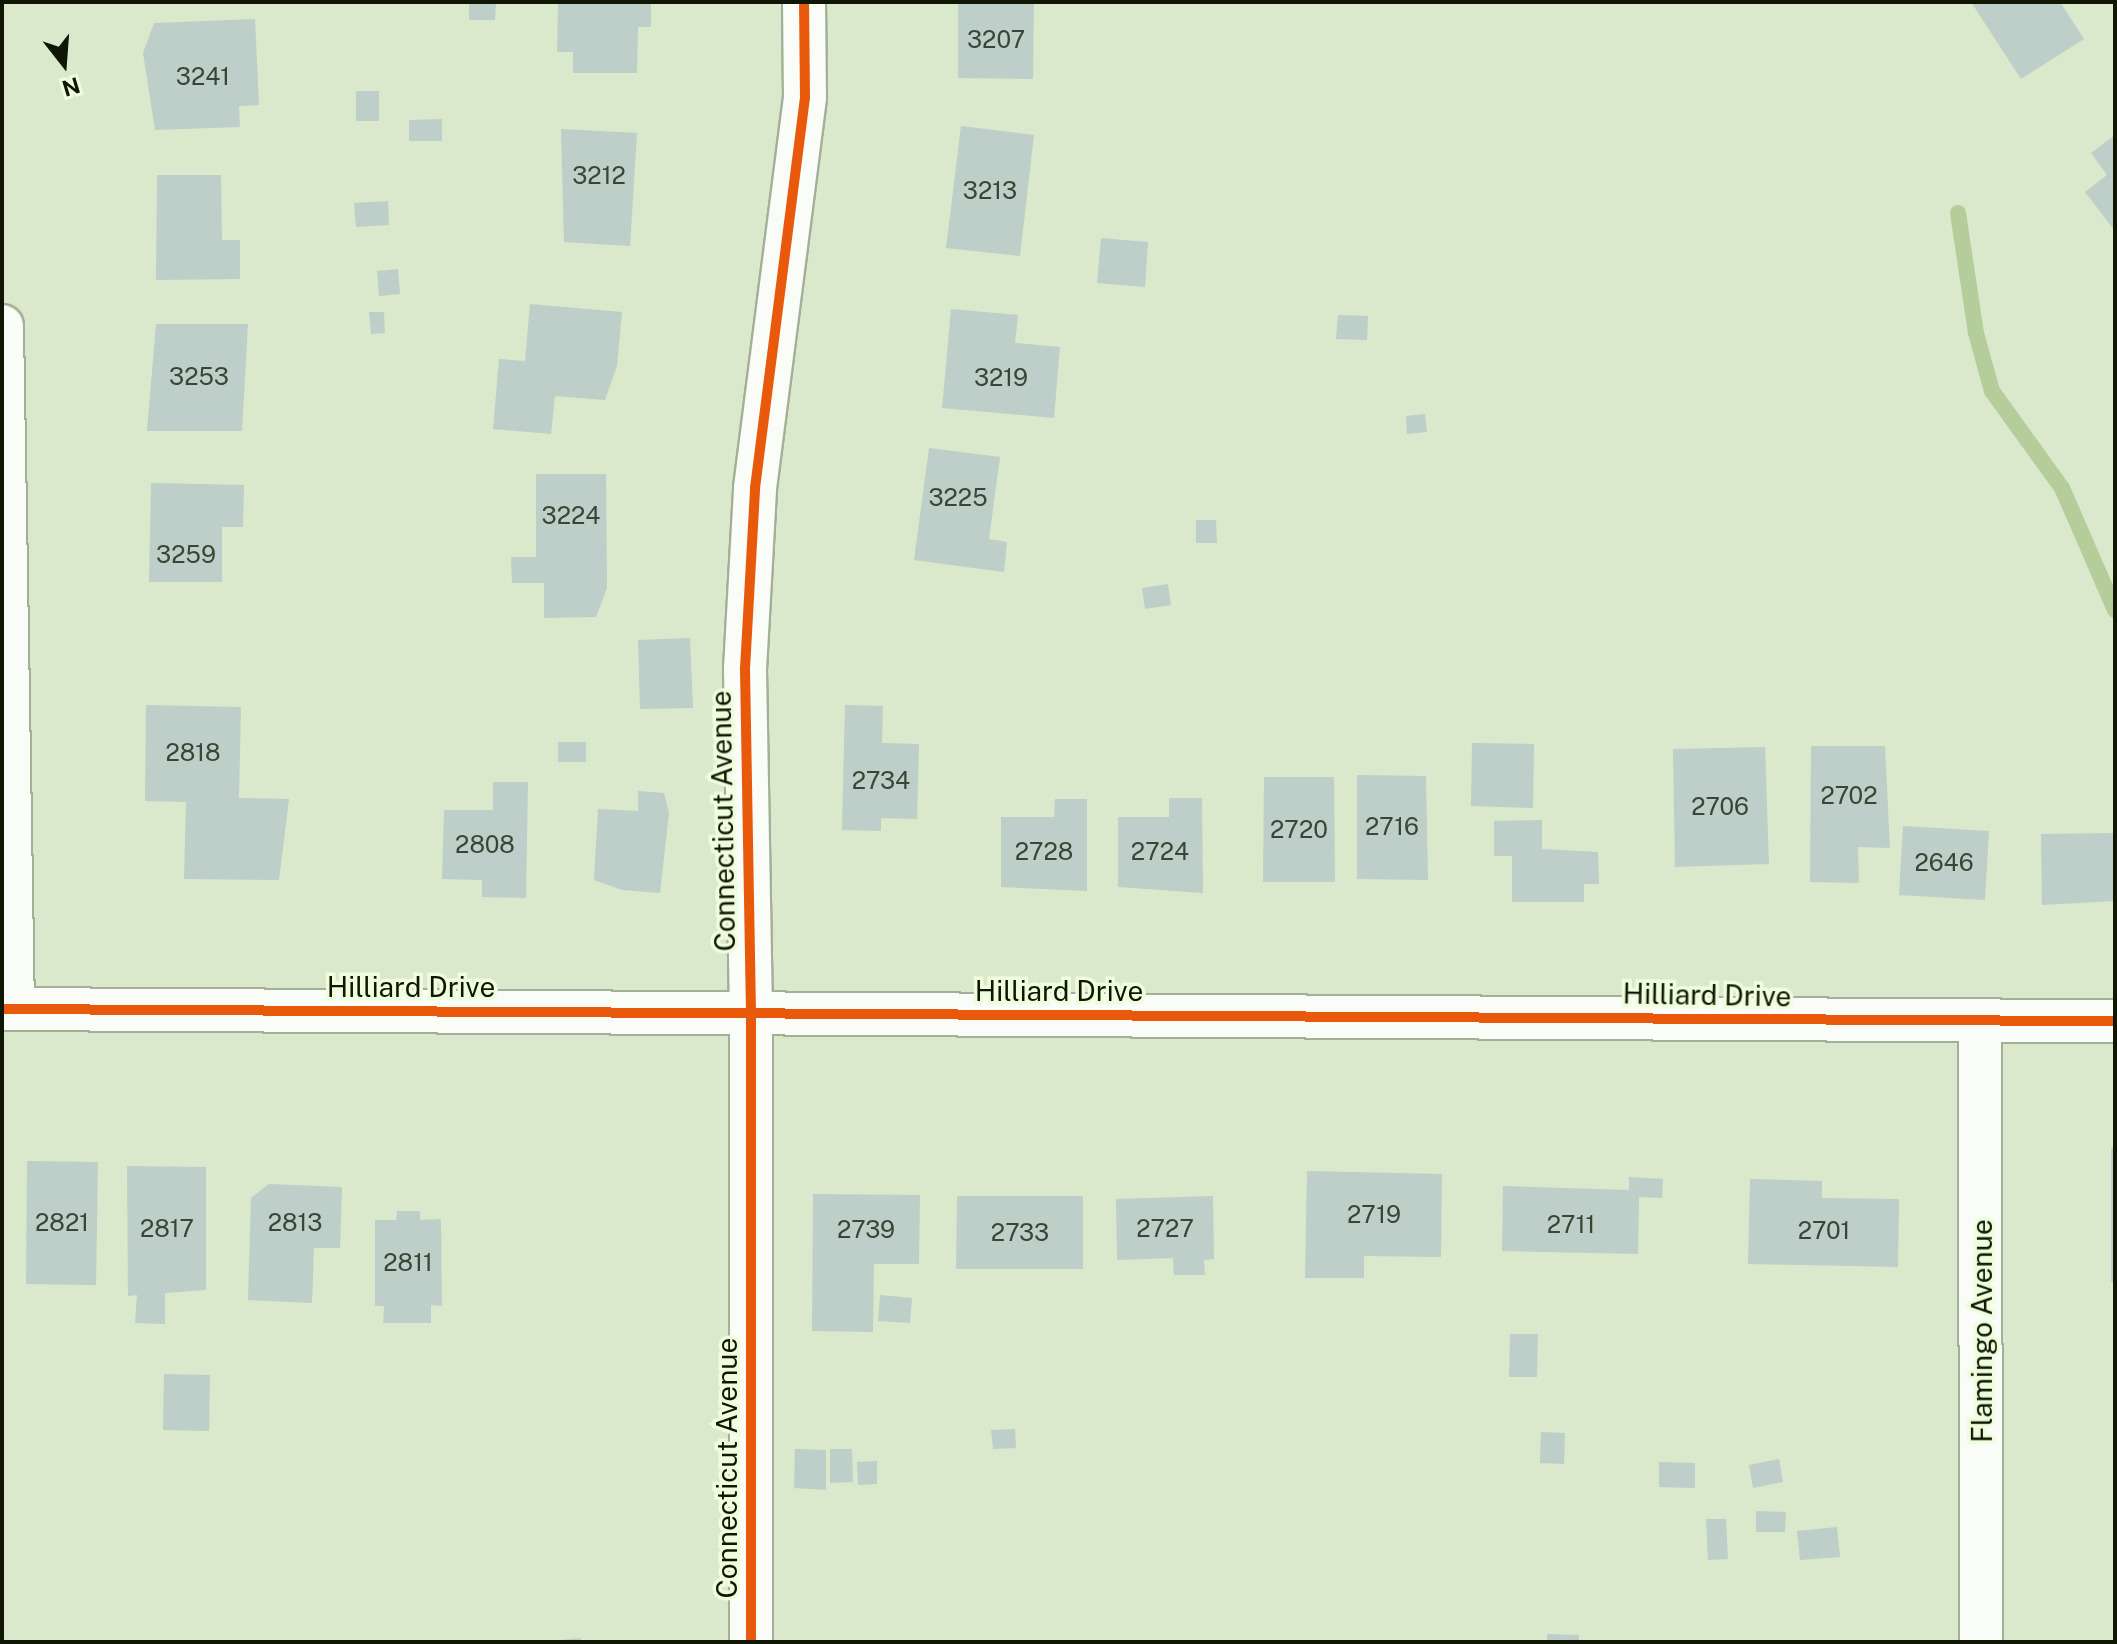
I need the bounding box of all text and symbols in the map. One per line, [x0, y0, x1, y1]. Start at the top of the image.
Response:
north arrow [24, 24, 104, 104]
house number: 3207 [967, 26, 1025, 54]
house number: 3241 [176, 63, 230, 91]
text: N [59, 72, 83, 102]
house number: 3212 [572, 162, 626, 190]
house number: 3213 [963, 177, 1017, 205]
house number: 3253 [169, 363, 229, 391]
house number: 3219 [974, 364, 1028, 392]
house number: 3225 [928, 484, 988, 512]
house number: 3224 [542, 502, 600, 530]
house number: 3259 [156, 541, 216, 569]
street label: Connecticut Avenue [704, 690, 742, 952]
house number: 2818 [165, 739, 221, 767]
house number: 2734 [852, 767, 910, 795]
house number: 2702 [1820, 782, 1878, 810]
house number: 2706 [1691, 793, 1749, 821]
house number: 2716 [1365, 813, 1419, 841]
house number: 2720 [1270, 816, 1328, 844]
house number: 2808 [455, 831, 515, 859]
house number: 2728 [1015, 838, 1073, 866]
house number: 2724 [1131, 838, 1189, 866]
house number: 2646 [1914, 849, 1974, 877]
street label: Hilliard Drive [327, 970, 495, 1004]
street label: Hilliard Drive [975, 974, 1143, 1008]
street label: Hilliard Drive [1622, 977, 1792, 1013]
house number: 2719 [1347, 1201, 1401, 1229]
house number: 2821 [35, 1209, 89, 1237]
house number: 2813 [268, 1209, 322, 1237]
house number: 2711 [1547, 1211, 1595, 1239]
house number: 2817 [140, 1215, 194, 1243]
house number: 2727 [1136, 1215, 1194, 1243]
house number: 2739 [837, 1216, 895, 1244]
house number: 2701 [1798, 1217, 1850, 1245]
house number: 2733 [991, 1219, 1049, 1247]
street label: Flamingo Avenue [1965, 1219, 1999, 1443]
house number: 2811 [383, 1249, 433, 1277]
street label: Connecticut Avenue [710, 1338, 744, 1598]

